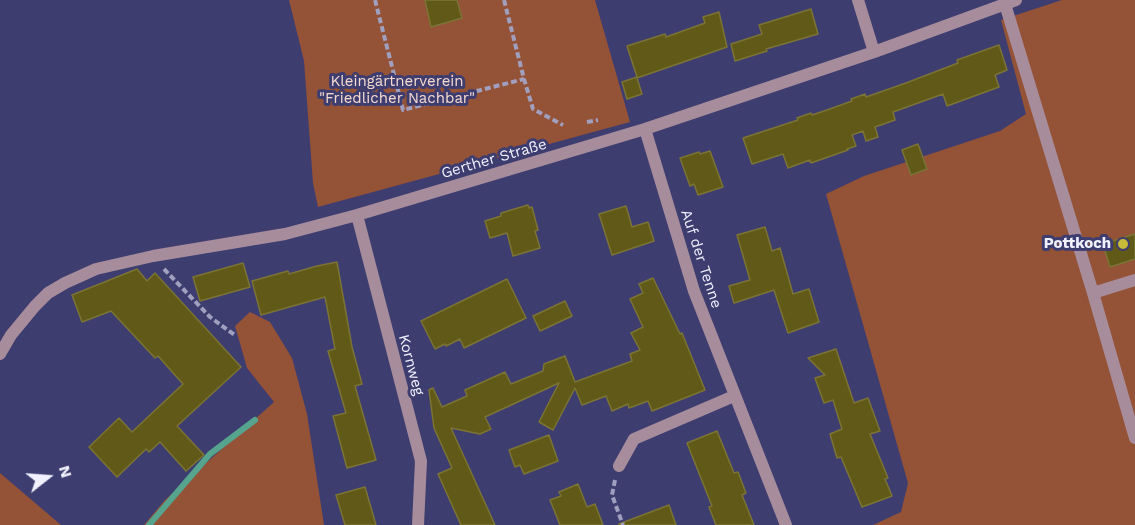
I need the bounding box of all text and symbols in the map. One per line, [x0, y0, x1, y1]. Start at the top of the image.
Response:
park label: Kleingärtnerverein "Friedlicher Nachbar" [319, 73, 475, 108]
street label: Gerther Straße [439, 135, 549, 183]
street label: Auf der Tenne [677, 207, 725, 311]
place label: Pottkoch [1044, 235, 1111, 253]
marker: Pottkoch [1116, 237, 1130, 251]
street label: Kornweg [394, 333, 428, 397]
north arrow [18, 447, 78, 507]
text: N [55, 463, 77, 480]

